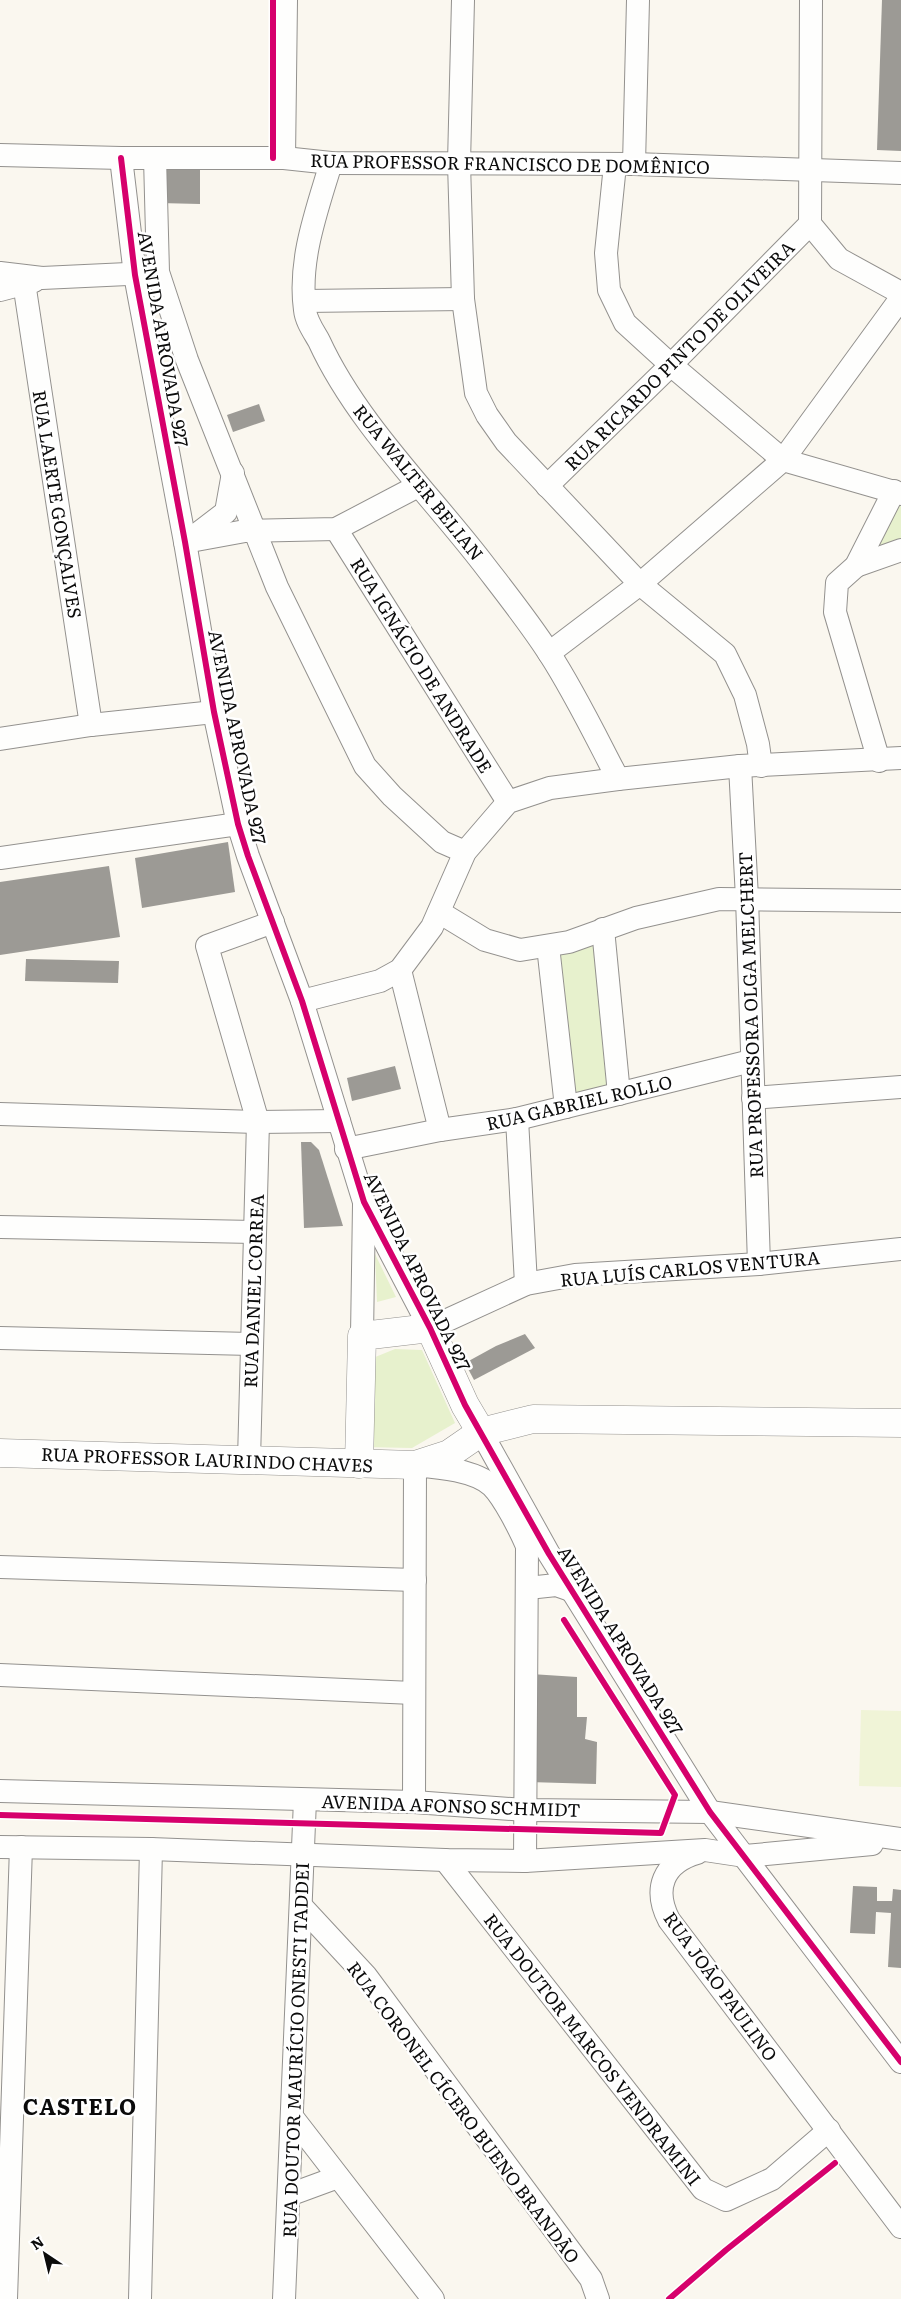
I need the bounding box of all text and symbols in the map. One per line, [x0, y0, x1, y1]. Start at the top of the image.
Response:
street label: RUA PROFESSOR FRANCISCO DE DOMÊNICO [310, 146, 710, 180]
street label: AVENIDA APROVADA 927 [132, 229, 196, 449]
street label: RUA RICARDO PINTO DE OLIVEIRA [558, 234, 800, 476]
street label: RUA LAERTE GONÇALVES [27, 388, 89, 620]
street label: RUA WALTER BELIAN [347, 398, 491, 566]
street label: RUA IGNÁCIO DE ANDRADE [344, 552, 500, 778]
street label: AVENIDA APROVADA 927 [202, 627, 274, 847]
street label: RUA PROFESSORA OLGA MELCHERT [731, 851, 769, 1179]
street label: RUA GABRIEL ROLLO [483, 1067, 675, 1137]
street label: AVENIDA APROVADA 927 [358, 1167, 478, 1375]
street label: RUA DANIEL CORREA [236, 1194, 270, 1388]
street label: RUA LUÍS CARLOS VENTURA [559, 1243, 821, 1293]
street label: RUA PROFESSOR LAURINDO CHAVES [40, 1440, 374, 1478]
street label: AVENIDA APROVADA 927 [552, 1540, 690, 1740]
street label: AVENIDA AFONSO SCHMIDT [321, 1787, 581, 1823]
street label: RUA DOUTOR MAURÍCIO ONESTI TADDEI [275, 1862, 315, 2238]
street label: RUA JOÃO PAULINO [658, 1906, 784, 2066]
street label: RUA DOUTOR MARCOS VENDRAMINI [478, 1907, 708, 2191]
street label: RUA CORONEL CÍCERO BUENO BRANDÃO [341, 1955, 587, 2269]
district label: CASTELO [23, 2089, 137, 2122]
north arrow [20, 2229, 70, 2279]
text: N [26, 2231, 48, 2254]

